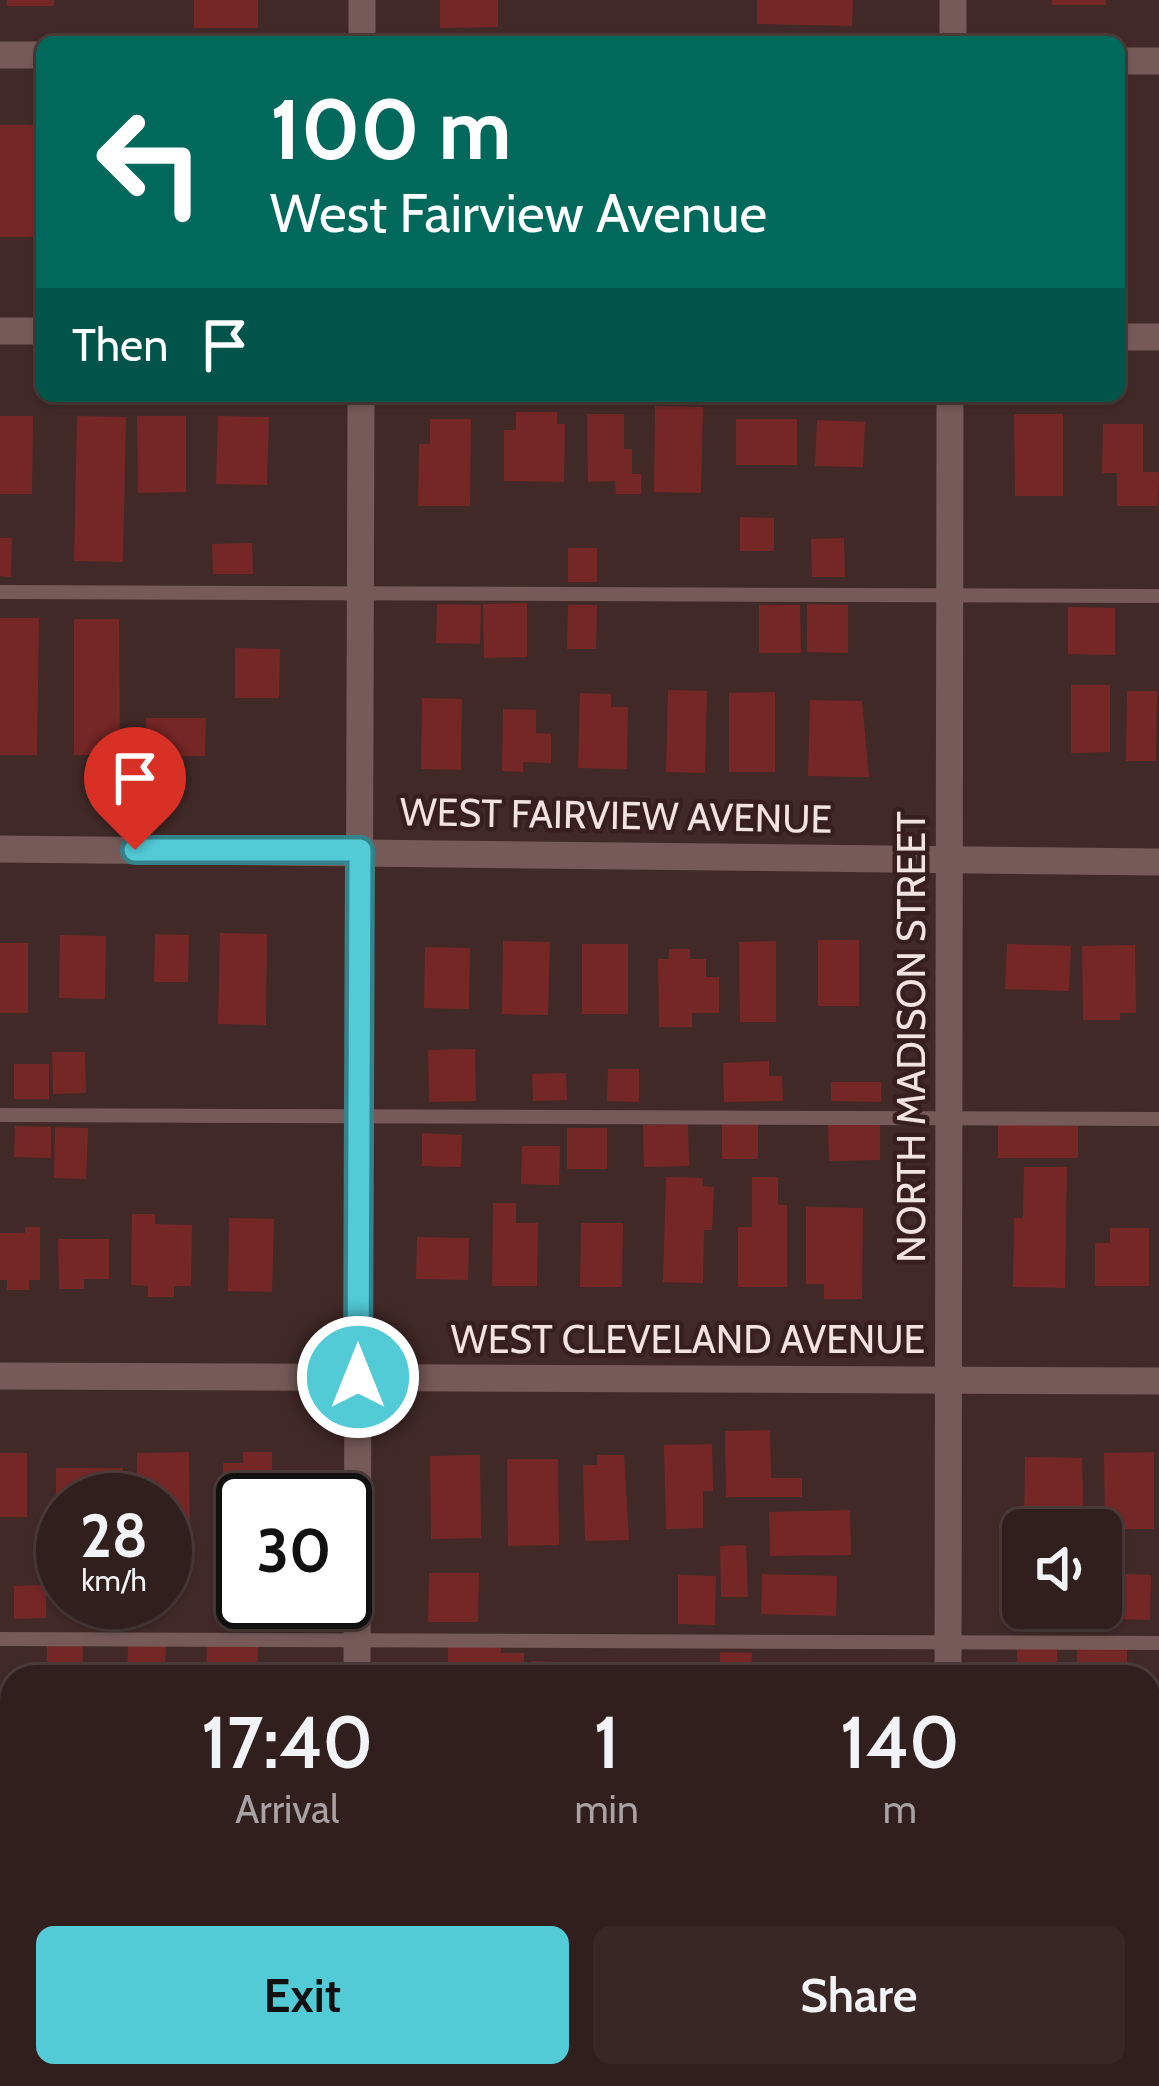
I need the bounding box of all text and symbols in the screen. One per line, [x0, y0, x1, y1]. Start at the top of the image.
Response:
text: 100 m [270, 78, 512, 180]
icon: left [72, 84, 228, 240]
text: West Fairview Avenue [270, 180, 767, 246]
icon: arrive [192, 312, 258, 378]
text: Then [72, 318, 168, 372]
pin [84, 727, 186, 850]
icon: arrive [102, 745, 168, 811]
street label: WEST FAIRVIEW AVENUE [399, 787, 833, 843]
street label: NORTH MADISON STREET [887, 811, 935, 1263]
position arrow [295, 1314, 421, 1440]
street label: WEST CLEVELAND AVENUE [451, 1315, 925, 1363]
speed limit sign: 30 [216, 1473, 372, 1629]
text: 28 [80, 1499, 148, 1572]
map controls [1002, 1509, 1122, 1629]
button: sound [1002, 1509, 1122, 1629]
text: km/h [81, 1562, 147, 1599]
text: 17:40 [201, 1699, 373, 1786]
text: 1 [594, 1699, 619, 1786]
text: 140 [840, 1699, 960, 1786]
text: Arrival [235, 1785, 339, 1833]
text: min [574, 1785, 639, 1833]
text: m [883, 1785, 917, 1833]
button: Exit [36, 1926, 569, 2064]
button: Share [593, 1926, 1125, 2064]

